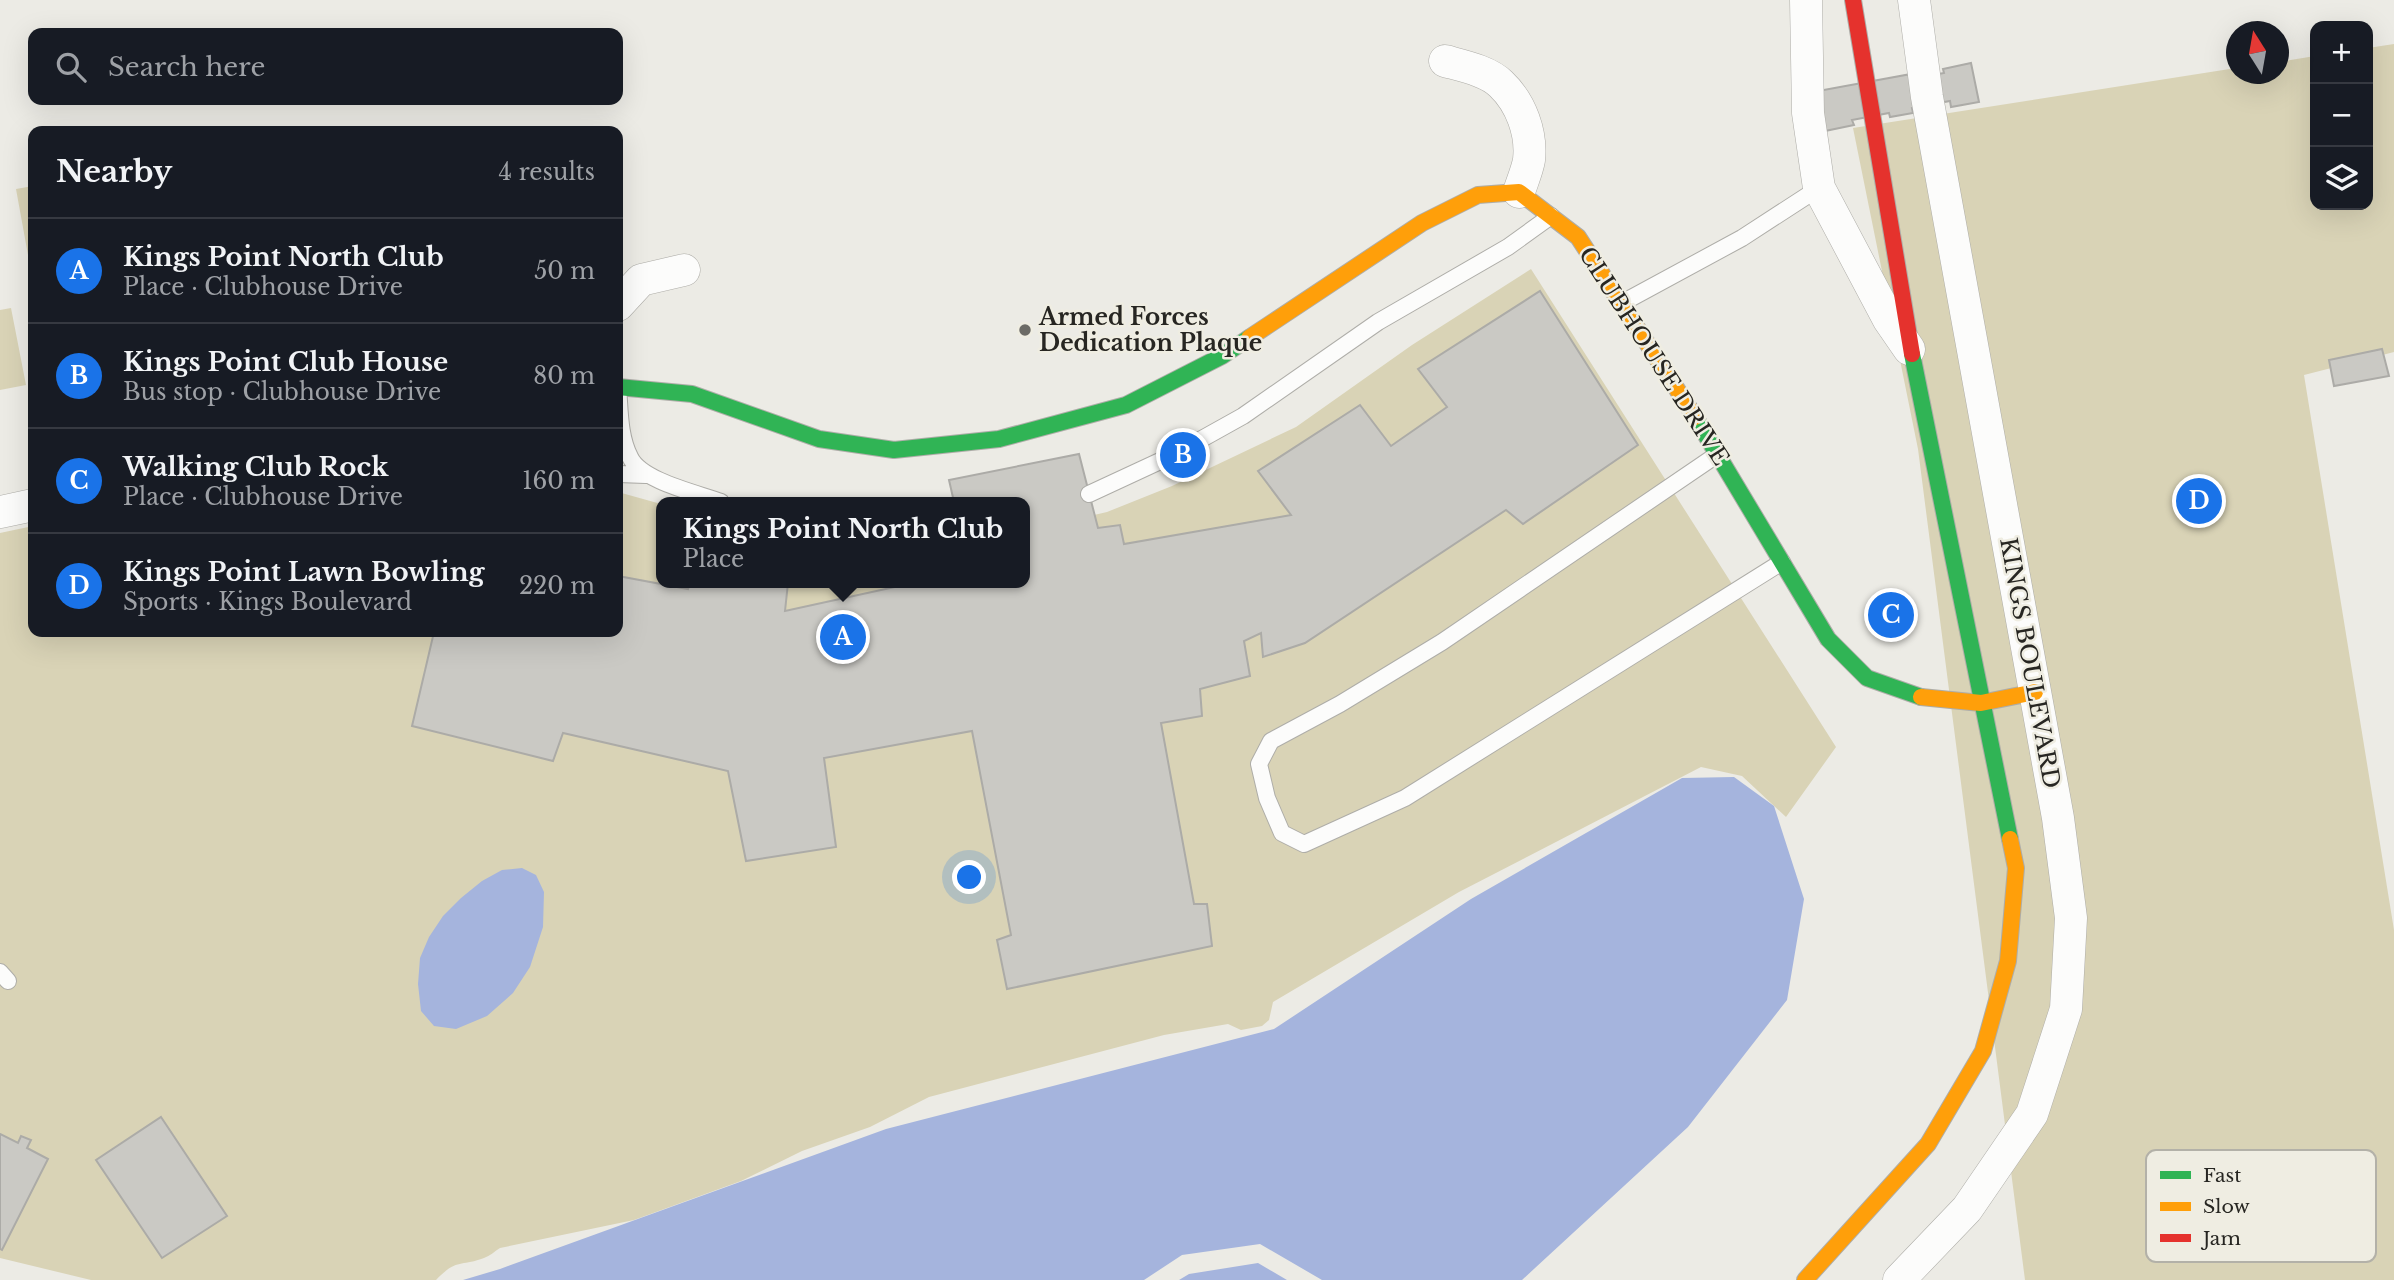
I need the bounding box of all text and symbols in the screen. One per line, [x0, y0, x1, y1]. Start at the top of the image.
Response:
north arrow [2226, 21, 2289, 84]
map controls [2310, 21, 2373, 210]
button: + [2310, 21, 2373, 84]
search box [28, 28, 623, 105]
icon: search [52, 48, 90, 86]
text: Search here [108, 51, 265, 83]
button: − [2310, 84, 2373, 147]
button: layers [2310, 147, 2373, 210]
text: Nearby [56, 153, 172, 190]
text: 4 results [499, 158, 595, 186]
text: Kings Point North Club [123, 241, 444, 273]
street label: CLUBHOUSE DRIVE [1573, 242, 1735, 470]
text: A [70, 257, 88, 285]
text: 50 m [534, 257, 595, 285]
text: Place · Clubhouse Drive [123, 273, 403, 301]
place label: Armed Forces Dedication Plaque [1038, 303, 1262, 357]
marker: Armed Forces Dedication Plaque [1017, 322, 1033, 338]
text: Kings Point Club House [123, 346, 448, 378]
text: B [70, 362, 88, 390]
text: 80 m [533, 362, 595, 390]
text: Bus stop · Clubhouse Drive [123, 378, 441, 406]
pin: B [1160, 429, 1206, 481]
text: Walking Club Rock [123, 451, 388, 483]
text: C [70, 467, 88, 495]
text: 160 m [522, 467, 595, 495]
pin: D [2176, 475, 2222, 527]
text: Place · Clubhouse Drive [123, 483, 403, 511]
popup [656, 497, 1030, 588]
text: Kings Point North Club [683, 513, 1003, 545]
street label: KINGS BOULEVARD [1994, 535, 2066, 791]
text: Place [683, 545, 744, 573]
text: Kings Point Lawn Bowling [123, 556, 484, 588]
text: D [68, 572, 90, 600]
text: 220 m [519, 572, 595, 600]
text: Sports · Kings Boulevard [123, 588, 412, 616]
pin: C [1868, 589, 1914, 641]
pin: A [820, 611, 866, 663]
your location [952, 860, 986, 894]
legend [2146, 1150, 2376, 1262]
text: Fast [2203, 1164, 2242, 1187]
text: Slow [2203, 1195, 2250, 1218]
text: Jam [2200, 1227, 2241, 1250]

